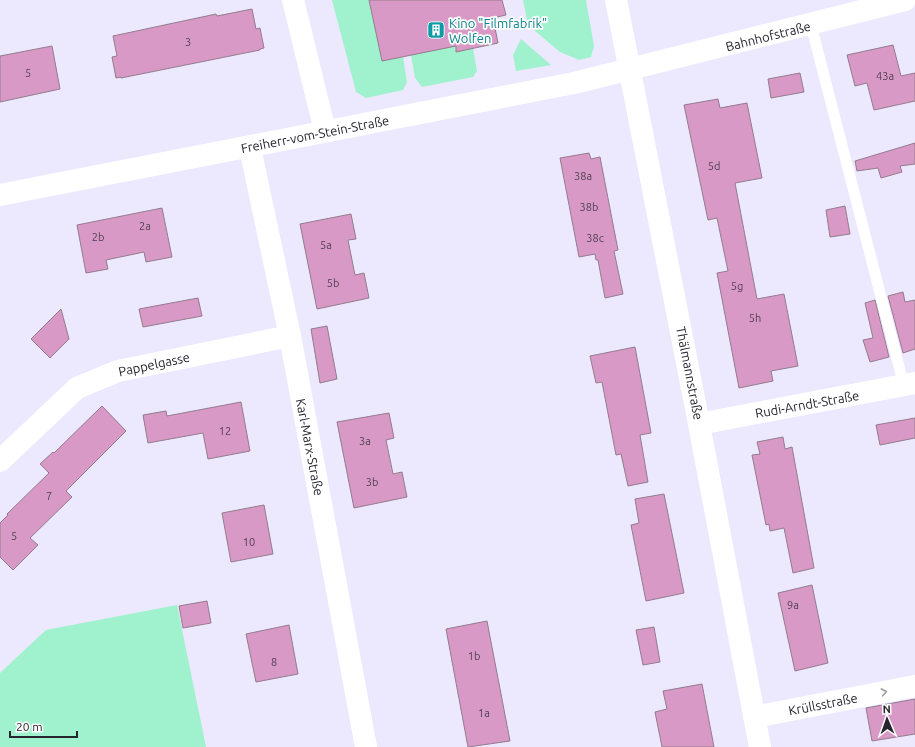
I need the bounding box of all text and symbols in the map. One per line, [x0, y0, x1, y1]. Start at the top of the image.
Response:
place label: Kino "Filmfabrik" Wolfen [449, 16, 547, 45]
street label: Bahnhofstraße [724, 19, 812, 53]
building icon: Kino "Filmfabrik" Wolfen [426, 20, 446, 40]
house number: 3 [185, 36, 191, 48]
house number: 5 [25, 67, 31, 79]
house number: 43a [876, 70, 894, 82]
street label: Freiherr-vom-Stein-Straße [240, 113, 390, 155]
house number: 5d [708, 160, 720, 172]
house number: 38a [574, 170, 592, 182]
house number: 38b [580, 201, 598, 213]
house number: 2a [139, 220, 151, 232]
house number: 2b [92, 231, 104, 243]
house number: 38c [586, 232, 604, 244]
house number: 5a [320, 239, 332, 251]
house number: 5b [327, 277, 339, 289]
house number: 5g [731, 280, 743, 292]
house number: 5h [749, 312, 761, 324]
street label: Thälmannstraße [674, 325, 706, 421]
street label: Pappelgasse [117, 350, 191, 378]
street label: Rudi-Arndt-Straße [754, 388, 860, 420]
street label: Karl-Marx-Straße [294, 397, 326, 497]
house number: 12 [219, 425, 231, 437]
house number: 3a [359, 435, 371, 447]
house number: 3b [366, 476, 378, 488]
house number: 7 [46, 490, 52, 502]
house number: 5 [11, 530, 17, 542]
house number: 10 [243, 536, 255, 548]
house number: 9a [787, 599, 799, 611]
house number: 1b [468, 650, 480, 662]
house number: 8 [271, 656, 277, 668]
one-way arrow [881, 688, 887, 696]
street label: Krüllsstraße [787, 690, 859, 718]
north arrow [867, 699, 907, 739]
text: N [882, 703, 891, 715]
house number: 1a [478, 707, 490, 719]
scale bar [10, 713, 77, 739]
text: 20 m [16, 720, 43, 733]

